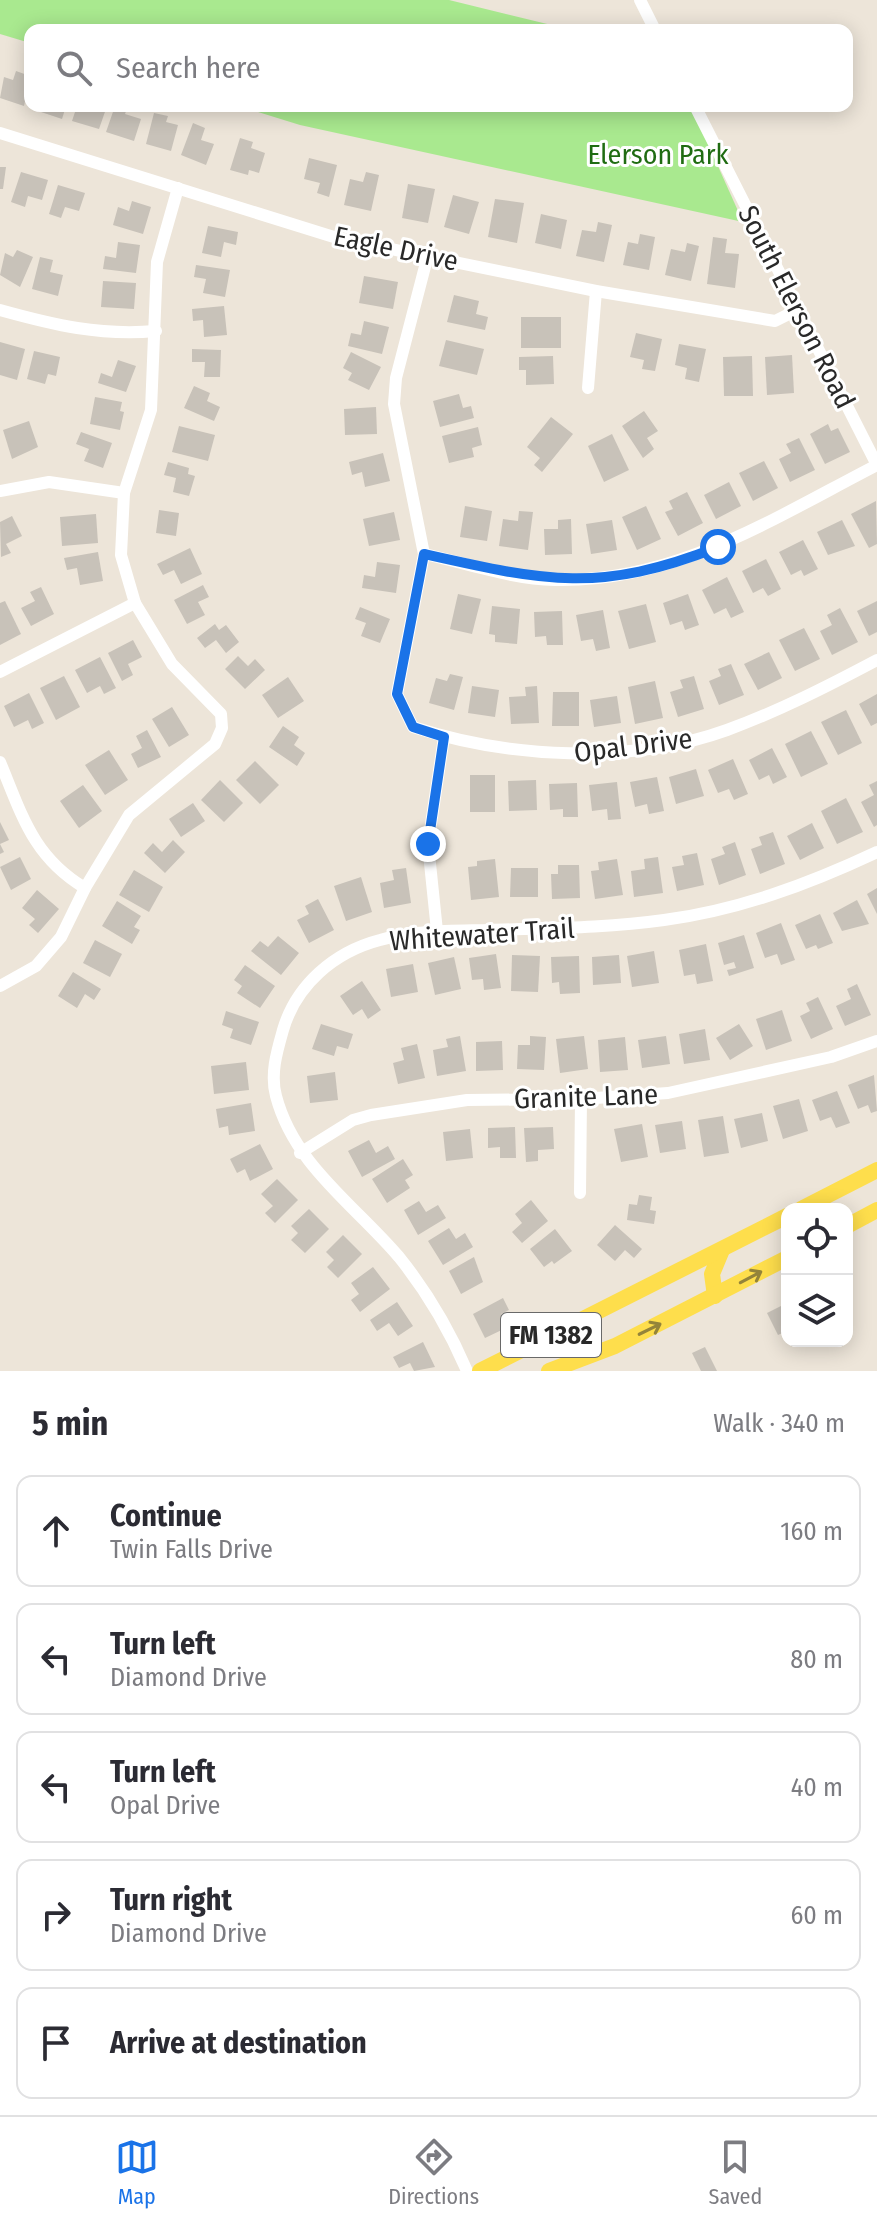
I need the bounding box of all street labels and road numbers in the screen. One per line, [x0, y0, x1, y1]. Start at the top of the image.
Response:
street label: South Elerson Road [731, 200, 862, 414]
street label: Eagle Drive [331, 219, 461, 278]
street label: Opal Drive [572, 722, 694, 769]
street label: Whitewater Trail [389, 912, 576, 957]
street label: Granite Lane [513, 1077, 659, 1116]
road number: FM 1382 [501, 1313, 601, 1357]

